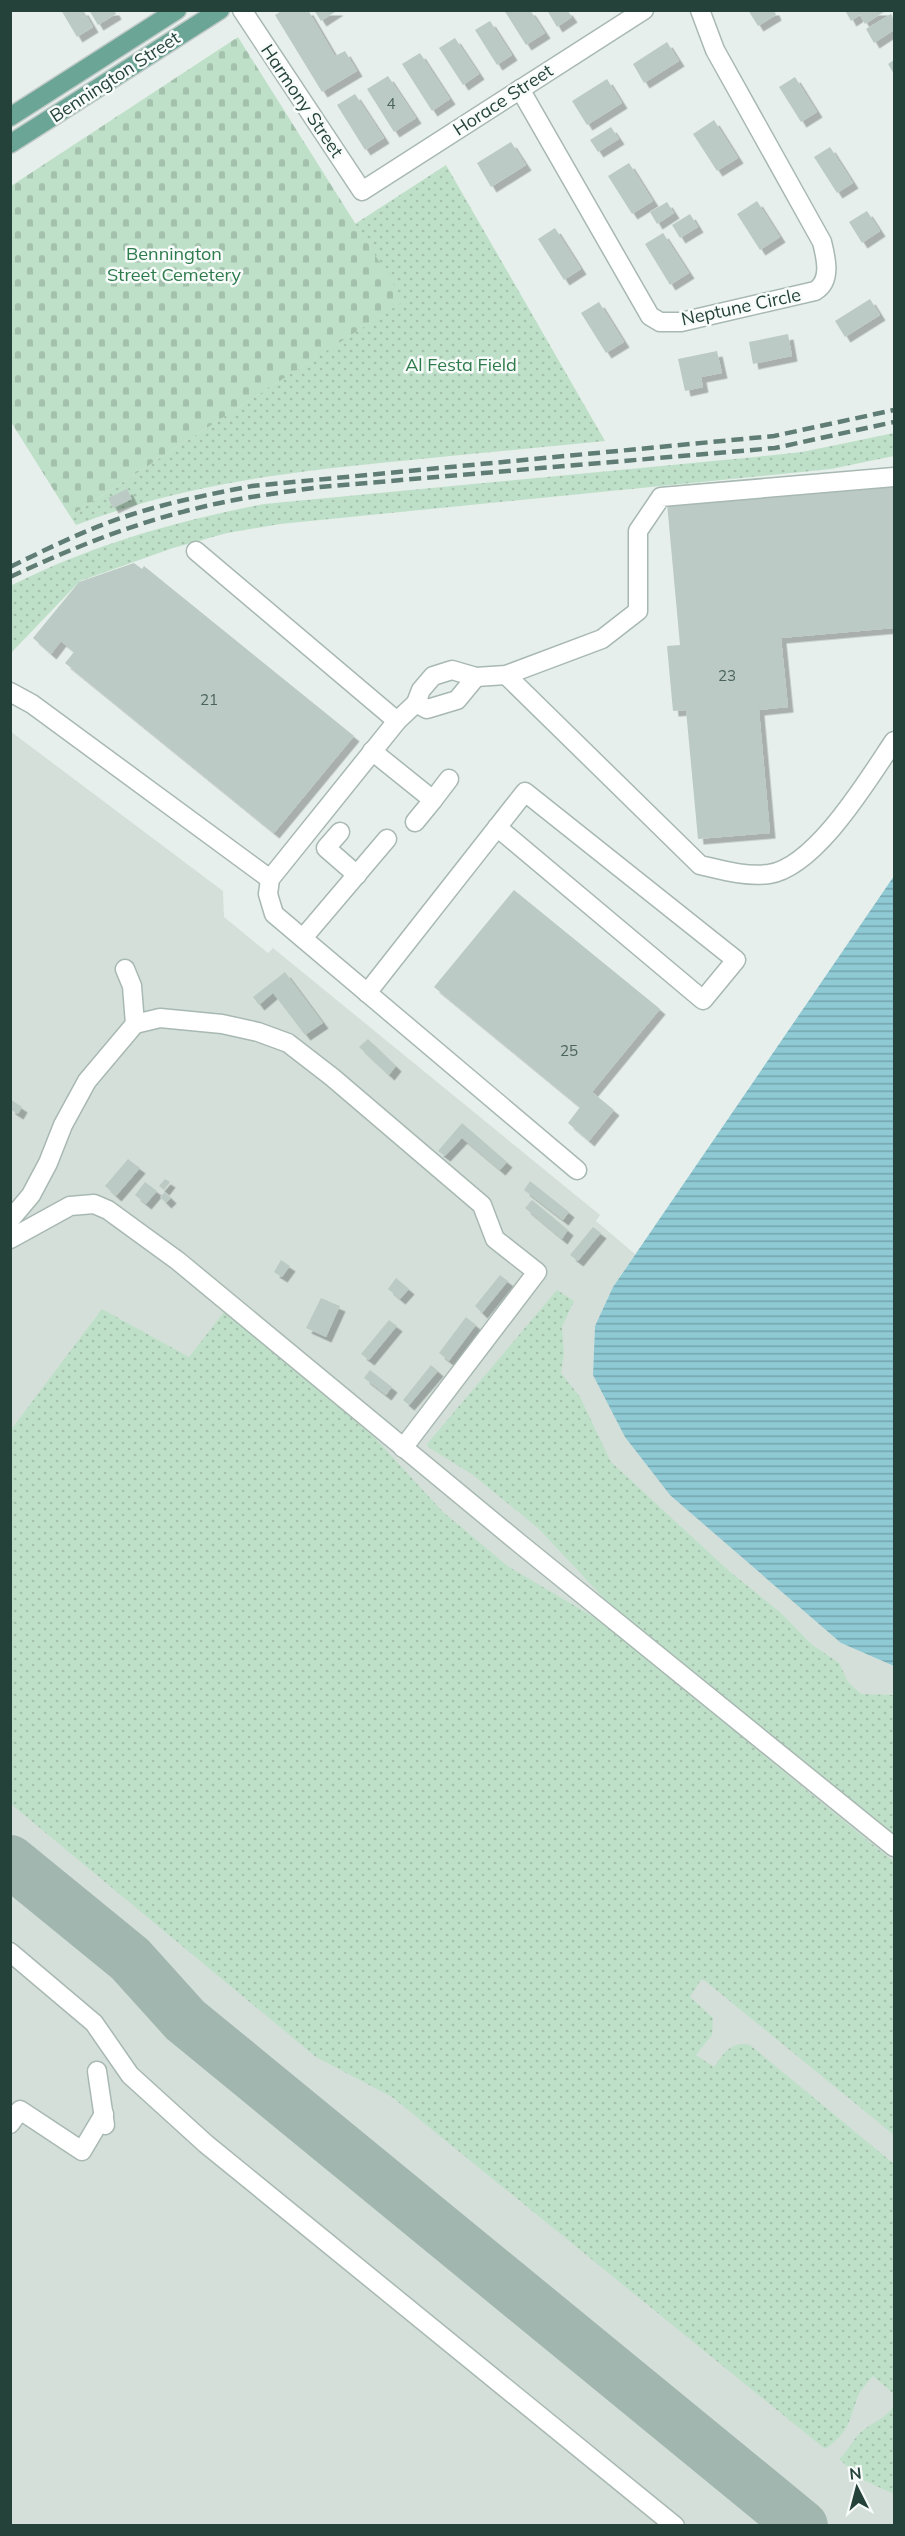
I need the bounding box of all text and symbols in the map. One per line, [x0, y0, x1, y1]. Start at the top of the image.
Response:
street label: Bennington Street [45, 26, 184, 127]
street label: Harmony Street [256, 40, 349, 162]
street label: Horace Street [449, 59, 557, 140]
house number: 4 [386, 94, 396, 113]
park label: Bennington Street Cemetery [107, 242, 242, 286]
street label: Neptune Circle [679, 283, 803, 330]
park label: Al Festa Field [405, 353, 517, 376]
house number: 23 [718, 666, 736, 685]
house number: 21 [200, 690, 218, 709]
house number: 25 [560, 1041, 578, 1060]
north arrow [827, 2458, 887, 2518]
text: N [848, 2463, 862, 2484]

